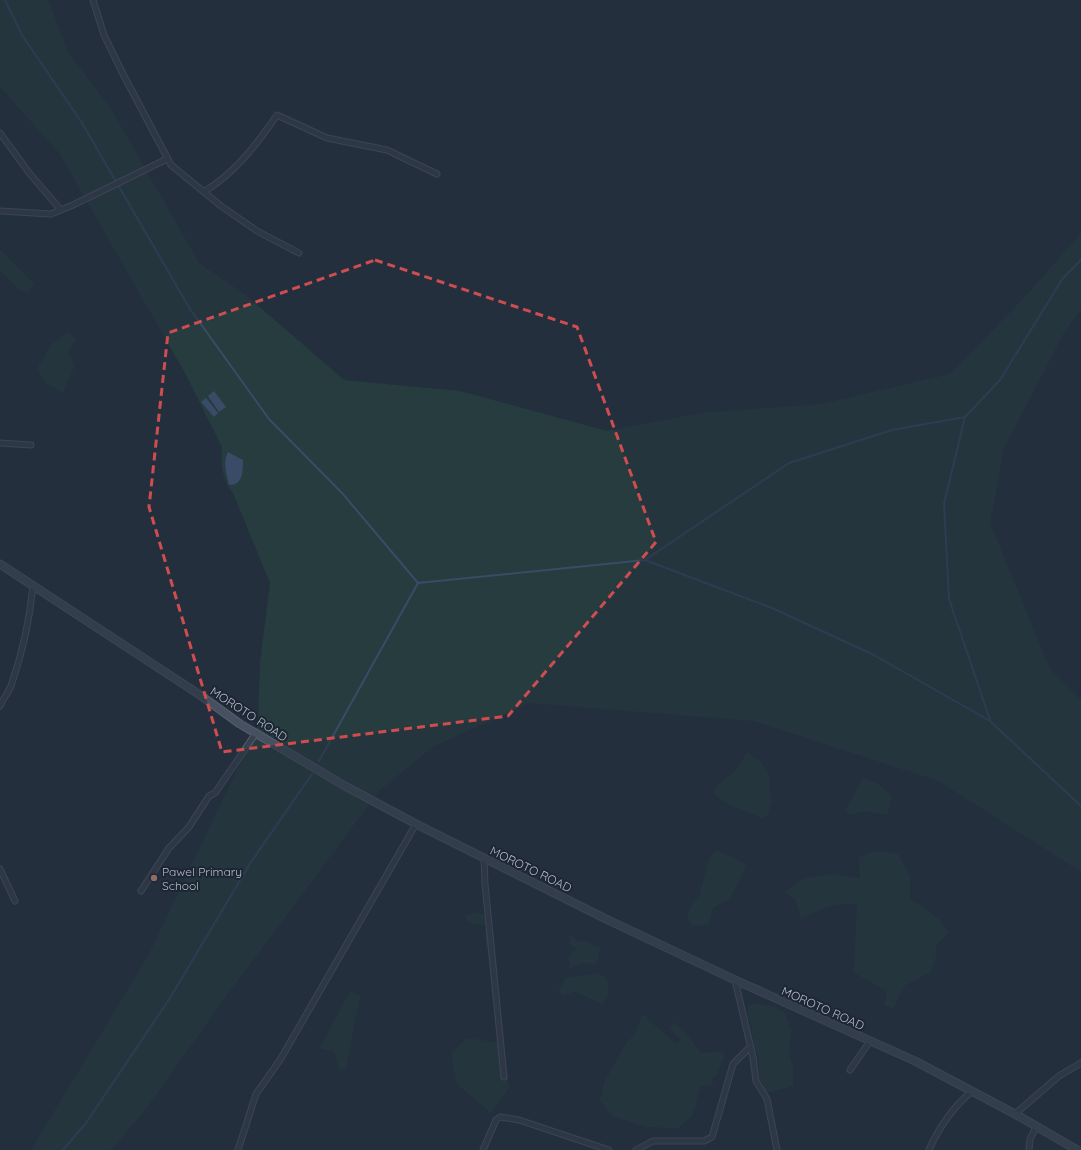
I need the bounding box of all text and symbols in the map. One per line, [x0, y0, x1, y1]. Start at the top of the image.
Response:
street label: MOROTO ROAD [208, 683, 291, 745]
street label: MOROTO ROAD [488, 843, 575, 895]
place label: Pawel Primary School [162, 864, 242, 893]
marker: Pawel Primary School [149, 873, 159, 883]
street label: MOROTO ROAD [779, 983, 867, 1033]

